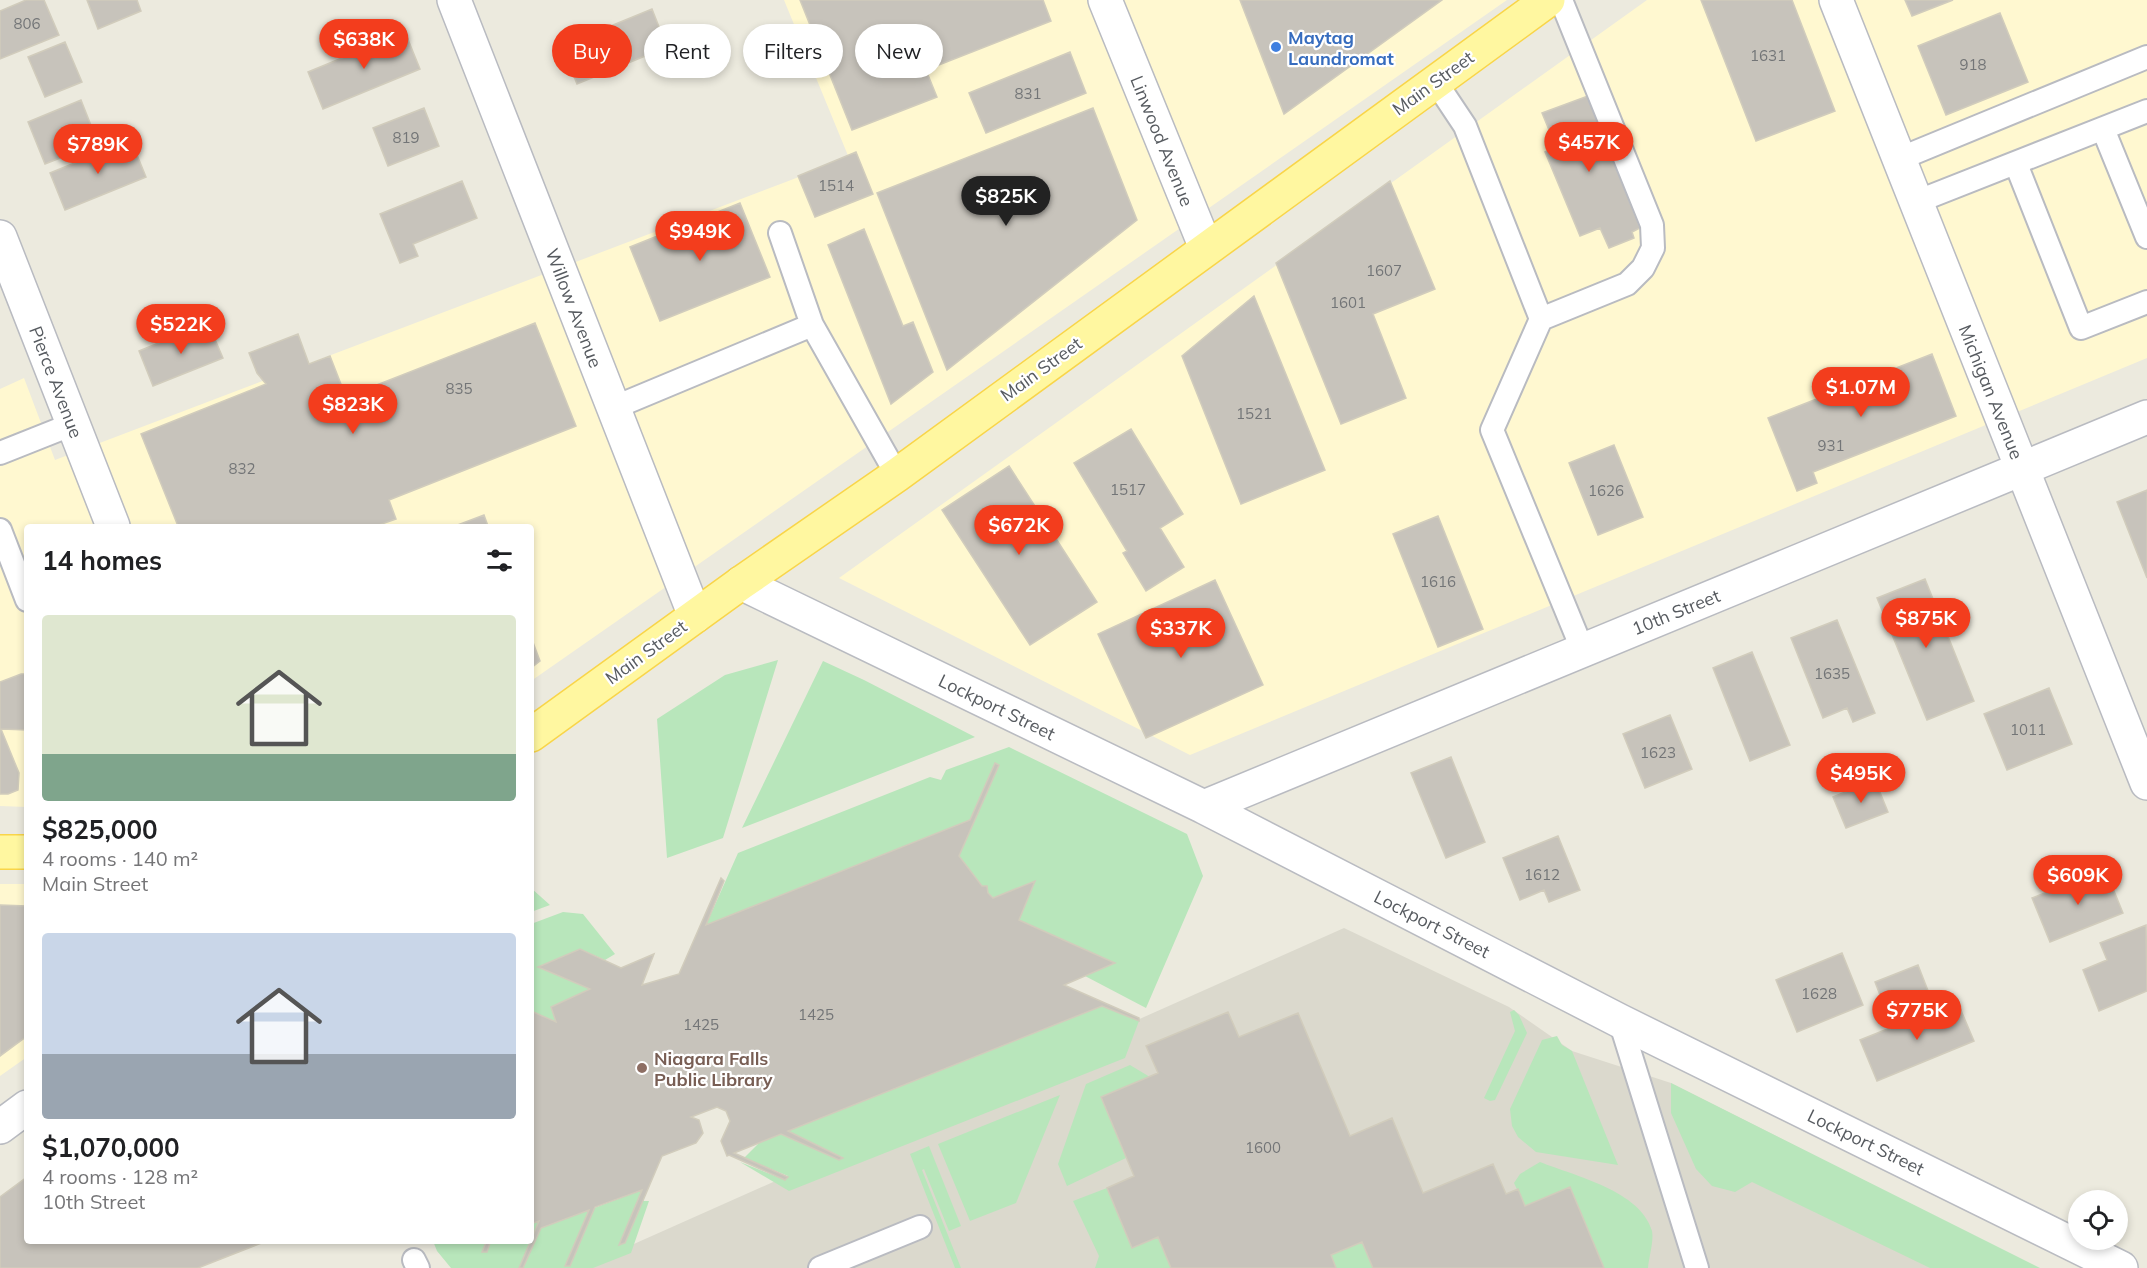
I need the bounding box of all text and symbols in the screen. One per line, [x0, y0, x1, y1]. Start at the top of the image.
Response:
house number: 806 [13, 14, 41, 33]
pin: $638K [322, 19, 406, 70]
chip: Buy [552, 24, 632, 78]
chip: Rent [644, 24, 731, 78]
chip: Filters [743, 24, 843, 78]
chip: New [855, 24, 943, 78]
text: $638K [333, 26, 395, 51]
place label: Maytag Laundromat [1288, 26, 1394, 70]
marker: Maytag Laundromat [1269, 40, 1283, 54]
street label: Main Street [1388, 46, 1478, 120]
house number: 1631 [1750, 46, 1786, 65]
house number: 918 [1959, 55, 1987, 74]
street label: Linwood Avenue [1125, 72, 1199, 210]
house number: 831 [1014, 84, 1042, 103]
pin: $457K [1547, 122, 1631, 173]
pin: $789K [56, 124, 140, 175]
house number: 819 [392, 128, 420, 147]
text: $457K [1558, 129, 1620, 154]
text: $789K [67, 131, 129, 156]
house number: 1514 [818, 176, 854, 195]
pin: $825K [964, 176, 1048, 227]
text: $825K [975, 183, 1037, 208]
pin: $949K [658, 211, 742, 262]
text: $949K [669, 218, 731, 243]
street label: Willow Avenue [541, 245, 607, 371]
house number: 1607 [1366, 261, 1402, 280]
house number: 1601 [1330, 293, 1366, 312]
pin: $522K [139, 304, 223, 355]
text: $522K [150, 311, 212, 336]
street label: Michigan Avenue [1954, 321, 2028, 463]
street label: Pierce Avenue [24, 323, 88, 441]
street label: Main Street [996, 332, 1086, 406]
pin: $1.07M [1812, 367, 1910, 418]
text: $1.07M [1826, 374, 1896, 399]
house number: 835 [445, 379, 473, 398]
pin: $823K [311, 384, 395, 435]
text: $823K [322, 391, 384, 416]
house number: 1521 [1236, 404, 1272, 423]
house number: 931 [1817, 436, 1845, 455]
house number: 832 [228, 459, 256, 478]
house number: 1517 [1110, 480, 1146, 499]
house number: 1626 [1588, 481, 1624, 500]
pin: $672K [977, 505, 1061, 556]
text: $672K [988, 512, 1050, 537]
text: 14 homes [42, 544, 162, 577]
icon: filters [483, 544, 516, 577]
house number: 1616 [1420, 572, 1456, 591]
street label: 10th Street [1629, 584, 1723, 640]
pin: $875K [1884, 598, 1968, 649]
text: $875K [1895, 605, 1957, 630]
pin: $337K [1139, 608, 1223, 659]
street label: Main Street [601, 615, 691, 689]
text: $337K [1150, 615, 1212, 640]
icon: home [225, 654, 333, 762]
house number: 1635 [1814, 664, 1850, 683]
street label: Lockport Street [935, 669, 1059, 745]
house number: 1011 [2010, 720, 2046, 739]
house number: 1623 [1640, 743, 1676, 762]
pin: $495K [1819, 753, 1903, 804]
text: $495K [1830, 760, 1892, 785]
text: $825,000 [42, 813, 158, 846]
text: 4 rooms · 140 m² [42, 846, 198, 871]
pin: $609K [2036, 855, 2120, 906]
text: $609K [2047, 862, 2109, 887]
house number: 1612 [1524, 865, 1560, 884]
text: Main Street [42, 871, 148, 896]
street label: Lockport Street [1370, 885, 1494, 963]
icon: home [225, 972, 333, 1080]
house number: 1628 [1801, 984, 1837, 1003]
pin: $775K [1875, 990, 1959, 1041]
text: $775K [1886, 997, 1948, 1022]
house number: 1425 [798, 1005, 834, 1024]
house number: 1425 [683, 1015, 719, 1034]
place label: Niagara Falls Public Library [654, 1047, 773, 1091]
marker: Niagara Falls Public Library [635, 1061, 649, 1075]
street label: Lockport Street [1804, 1104, 1928, 1180]
text: $1,070,000 [42, 1131, 180, 1164]
house number: 1600 [1245, 1138, 1281, 1157]
text: 4 rooms · 128 m² [42, 1164, 198, 1189]
text: 10th Street [42, 1189, 145, 1214]
map controls [2068, 1190, 2128, 1250]
button: locate [2068, 1190, 2128, 1250]

